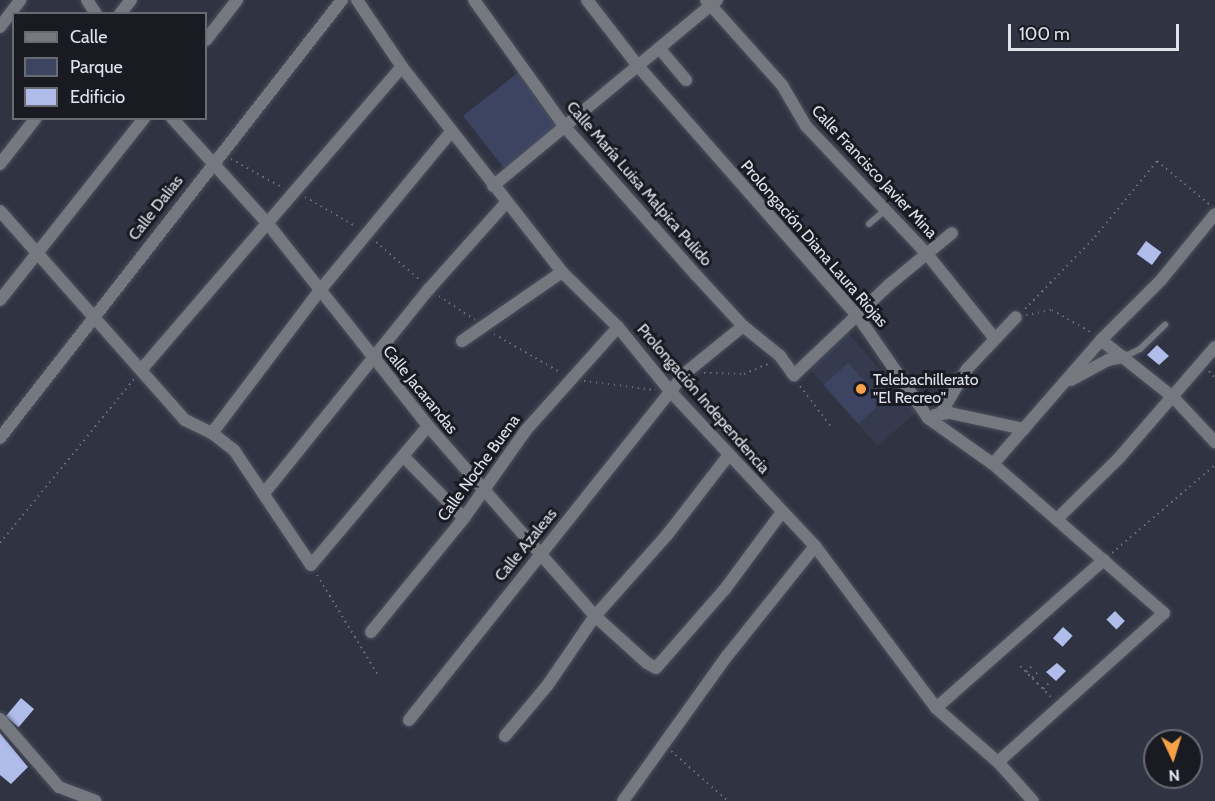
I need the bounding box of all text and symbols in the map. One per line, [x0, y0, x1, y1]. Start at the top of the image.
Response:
legend [12, 12, 207, 120]
scale bar [1011, 12, 1182, 50]
text: 100 m [1019, 23, 1070, 45]
text: Calle [70, 26, 107, 48]
text: Parque [70, 56, 123, 78]
text: Edificio [70, 86, 125, 108]
street label: Calle María Luisa Malpica Pulido [562, 98, 716, 270]
street label: Calle Francisco Javier Mina [807, 101, 941, 243]
street label: Prolongación Diana Laura Riojas [736, 157, 892, 331]
street label: Calle Dalias [125, 172, 187, 244]
street label: Prolongación Independencia [633, 320, 773, 478]
street label: Calle Jacarandas [379, 342, 461, 438]
place label: Telebachillerato "El Recreo" [873, 370, 978, 408]
marker: Telebachillerato "El Recreo" [854, 382, 868, 396]
street label: Calle Noche Buena [434, 411, 524, 525]
street label: Calle Azaleas [491, 505, 561, 585]
north arrow [1143, 729, 1203, 789]
text: N [1168, 766, 1180, 785]

